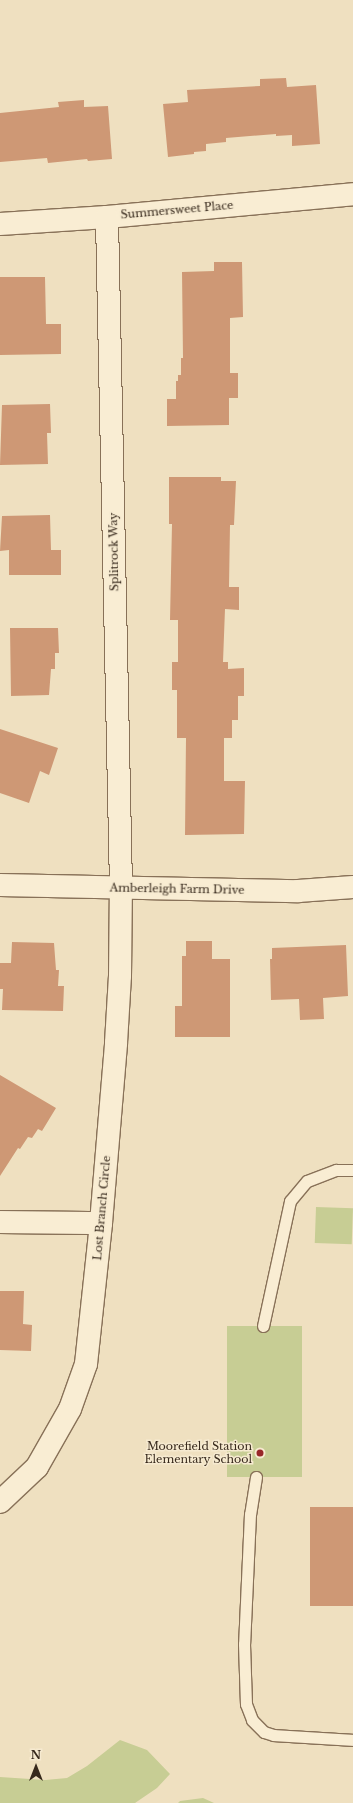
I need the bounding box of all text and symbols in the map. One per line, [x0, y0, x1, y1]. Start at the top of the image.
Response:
street label: Summersweet Place [120, 198, 234, 222]
street label: Splitrock Way [107, 512, 121, 592]
street label: Amberleigh Farm Drive [110, 881, 244, 897]
street label: Lost Branch Circle [91, 1155, 113, 1261]
place label: Moorefield Station Elementary School [144, 1440, 252, 1466]
marker: Moorefield Station Elementary School [255, 1448, 265, 1458]
north arrow [16, 1747, 56, 1787]
text: N [31, 1748, 41, 1762]

